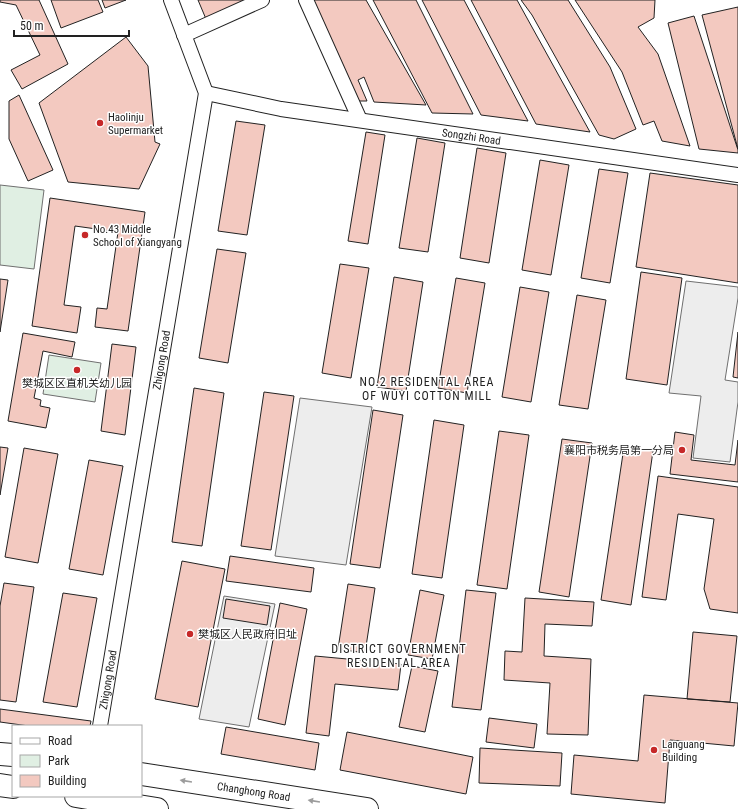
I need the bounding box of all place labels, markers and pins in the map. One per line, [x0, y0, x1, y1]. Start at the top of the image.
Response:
place label: Haolinju Supermarket [108, 111, 163, 137]
marker: Haolinju Supermarket [95, 118, 105, 128]
place label: No.43 Middle School of Xiangyang [93, 223, 182, 249]
marker: No.43 Middle School of Xiangyang [80, 230, 90, 240]
marker: 樊城区区直机关幼儿园 [72, 365, 82, 375]
place label: 樊城区区直机关幼儿园 [22, 377, 132, 390]
place label: 襄阳市税务局第一分局 [564, 444, 674, 457]
marker: 襄阳市税务局第一分局 [677, 445, 687, 455]
place label: 樊城区人民政府旧址 [198, 628, 297, 641]
marker: 樊城区人民政府旧址 [185, 629, 195, 639]
place label: Languang Building [662, 738, 705, 764]
marker: Languang Building [649, 745, 659, 755]

